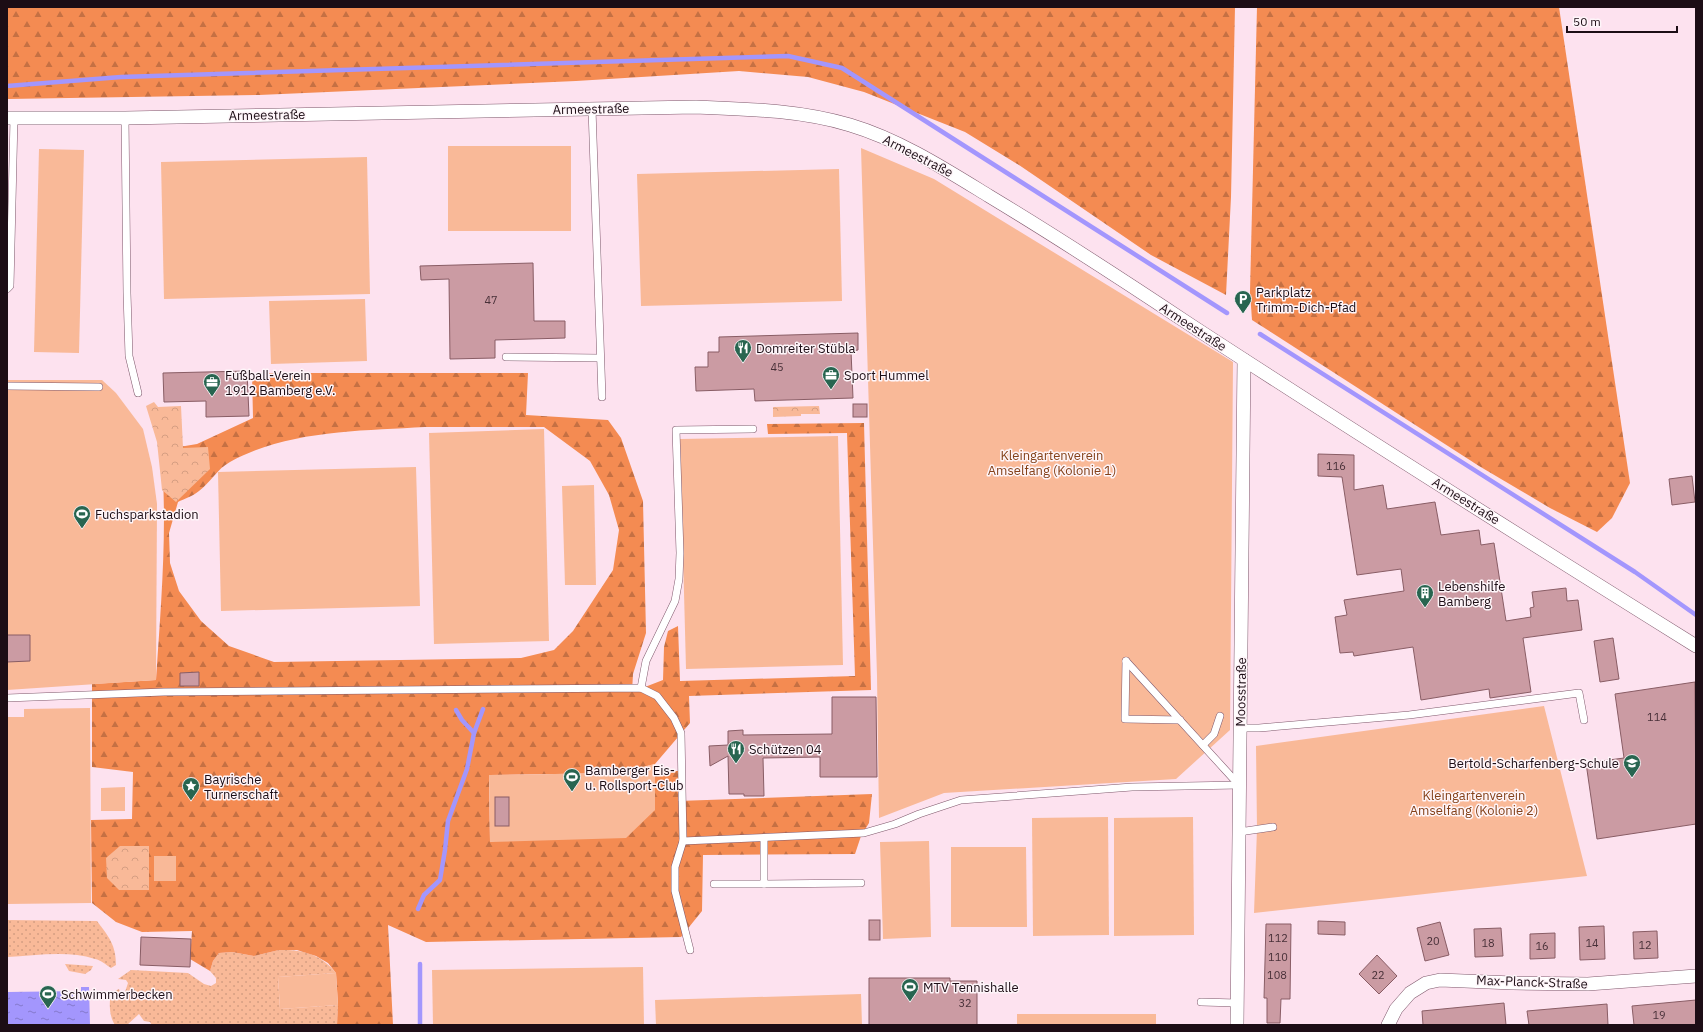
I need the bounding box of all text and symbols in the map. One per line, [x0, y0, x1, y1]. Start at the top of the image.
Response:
scale bar [1567, 8, 1677, 34]
text: 50 m [1573, 14, 1601, 29]
street label: Armeestraße [553, 100, 629, 118]
street label: Armeestraße [229, 106, 305, 124]
street label: Armeestraße [880, 131, 956, 181]
place label: Parkplatz Trimm-Dich-Pfad [1256, 284, 1356, 316]
parking icon: Parkplatz Trimm-Dich-Pfad [1233, 289, 1253, 314]
house number: 47 [484, 293, 498, 307]
street label: Armeestraße [1156, 299, 1230, 355]
restaurant icon: Domreiter Stübla [733, 338, 753, 363]
place label: Domreiter Stübla [756, 340, 856, 357]
house number: 45 [770, 360, 784, 374]
office icon: Sport Hummel [821, 365, 841, 390]
place label: Fußball-Verein 1912 Bamberg e.V. [225, 367, 335, 399]
place label: Sport Hummel [844, 367, 929, 384]
office icon: Fußball-Verein 1912 Bamberg e.V. [202, 372, 222, 397]
park label: Kleingartenverein Amselfang (Kolonie 1) [988, 447, 1116, 479]
house number: 116 [1326, 459, 1346, 473]
street label: Armeestraße [1429, 473, 1503, 529]
sports icon: Fuchsparkstadion [72, 504, 92, 529]
place label: Fuchsparkstadion [95, 506, 199, 523]
place label: Lebenshilfe Bamberg [1438, 578, 1505, 610]
building icon: Lebenshilfe Bamberg [1415, 583, 1435, 608]
street label: Moosstraße [1232, 657, 1250, 727]
house number: 114 [1647, 710, 1667, 724]
restaurant icon: Schützen 04 [726, 739, 746, 764]
place label: Schützen 04 [749, 741, 822, 758]
school or university icon: Bertold-Scharfenberg-Schule [1622, 753, 1642, 778]
place label: Bertold-Scharfenberg-Schule [1448, 755, 1619, 772]
place label: Bamberger Eis- u. Rollsport-Club [585, 762, 684, 794]
sports icon: Bamberger Eis- u. Rollsport-Club [562, 767, 582, 792]
place label: Bayrische Turnerschaft [204, 771, 278, 803]
place icon: Bayrische Turnerschaft [181, 776, 201, 801]
park label: Kleingartenverein Amselfang (Kolonie 2) [1410, 787, 1538, 819]
house number: 112 [1268, 931, 1288, 945]
house number: 20 [1426, 934, 1440, 948]
house number: 18 [1481, 936, 1495, 950]
house number: 14 [1585, 936, 1599, 950]
house number: 12 [1638, 938, 1652, 952]
house number: 16 [1535, 939, 1549, 953]
house number: 110 [1268, 950, 1288, 964]
house number: 108 [1267, 968, 1287, 982]
house number: 22 [1371, 968, 1385, 982]
street label: Max-Planck-Straße [1476, 972, 1588, 992]
sports icon: MTV Tennishalle [900, 977, 920, 1002]
place label: MTV Tennishalle [923, 979, 1019, 996]
sports icon: Schwimmerbecken [38, 984, 58, 1009]
place label: Schwimmerbecken [61, 986, 173, 1003]
house number: 32 [958, 996, 972, 1010]
house number: 19 [1652, 1008, 1666, 1022]

